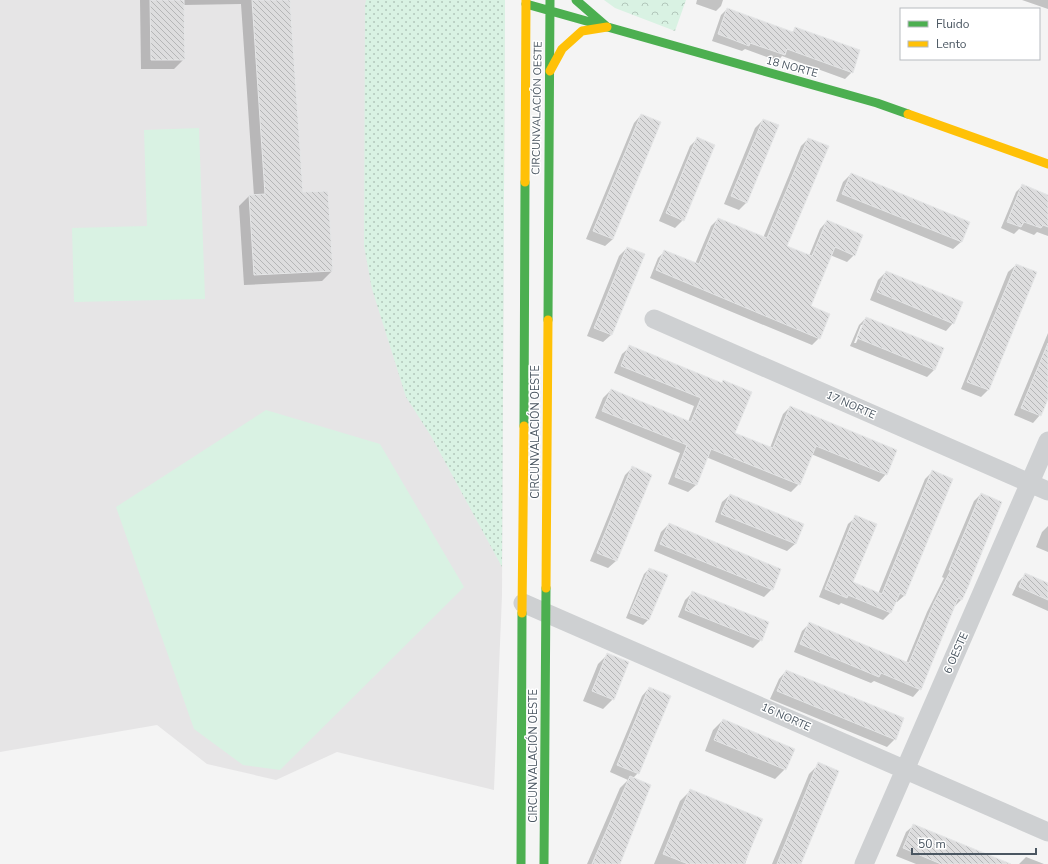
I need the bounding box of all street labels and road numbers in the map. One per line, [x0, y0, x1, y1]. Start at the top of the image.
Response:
street label: CIRCUNVALACIÓN OESTE [527, 41, 546, 175]
street label: 18 NORTE [765, 53, 819, 81]
street label: CIRCUNVALACIÓN OESTE [527, 365, 543, 499]
street label: 17 NORTE [824, 387, 878, 423]
street label: 6 OESTE [940, 630, 972, 676]
street label: CIRCUNVALACIÓN OESTE [525, 689, 541, 823]
street label: 16 NORTE [759, 699, 813, 735]

